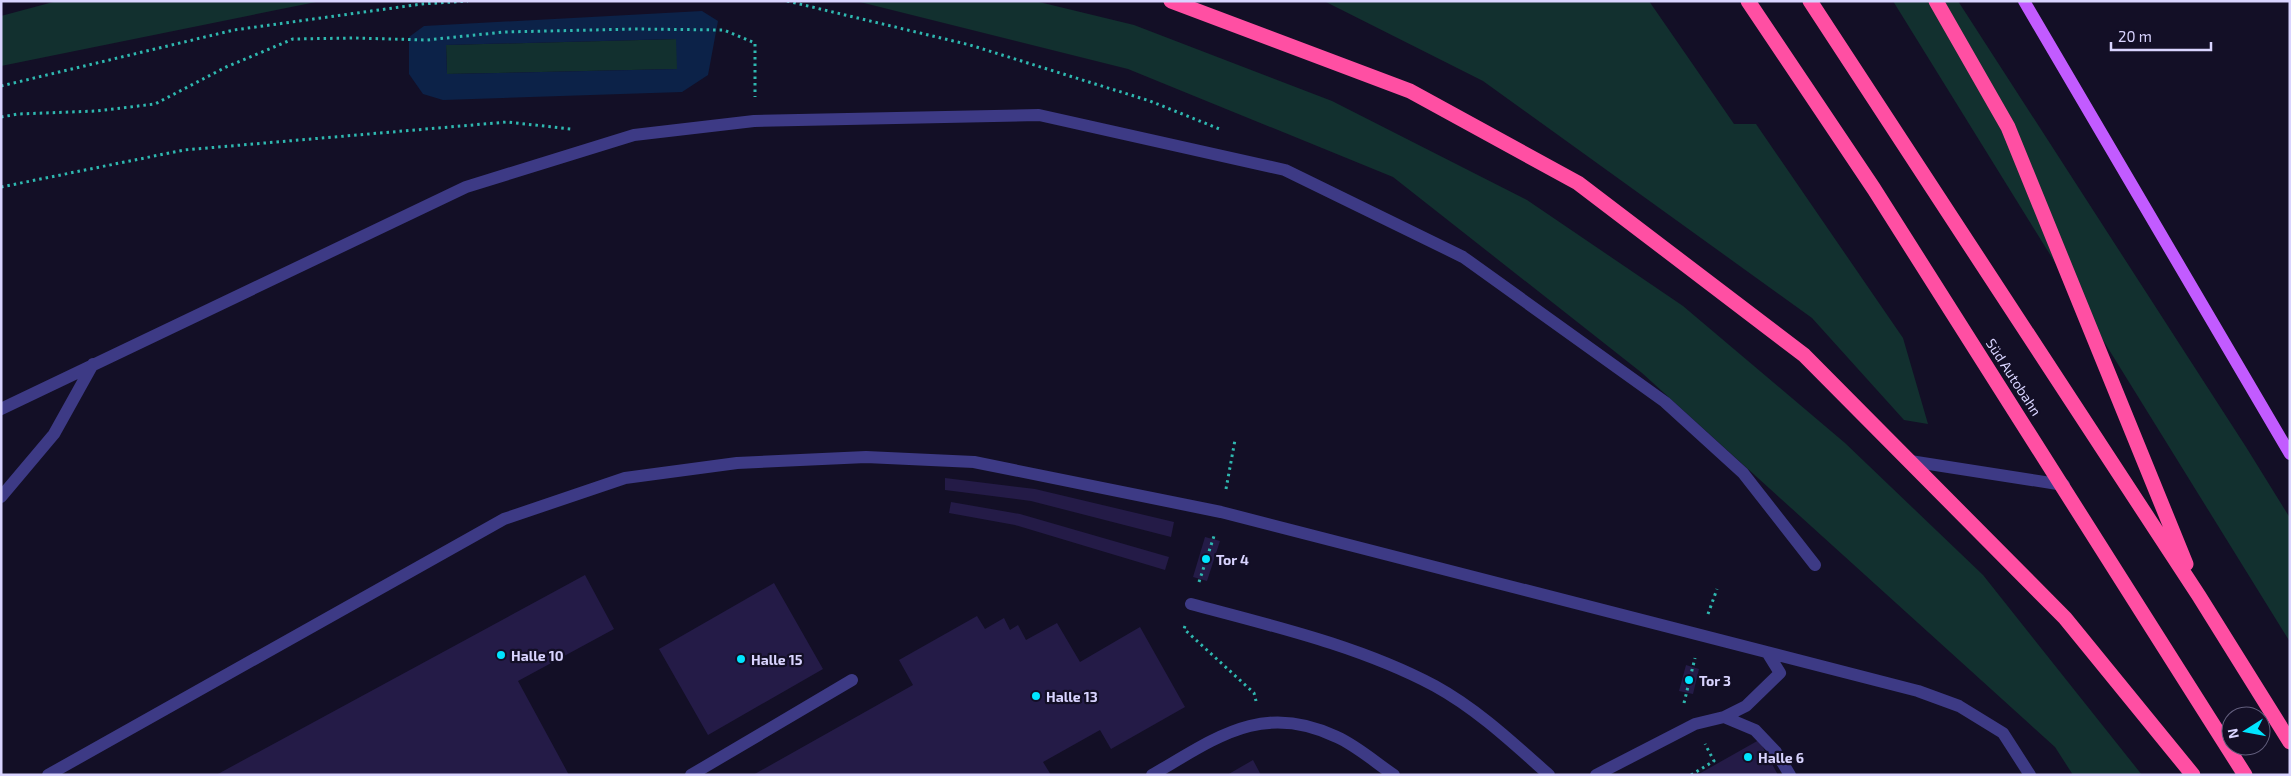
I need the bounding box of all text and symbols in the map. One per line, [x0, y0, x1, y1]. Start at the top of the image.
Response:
scale bar [2111, 20, 2211, 52]
text: 20 m [2118, 27, 2152, 45]
street label: Süd Autobahn [1983, 335, 2045, 419]
place label: Tor 4 [1216, 551, 1249, 568]
marker: Tor 4 [1200, 553, 1212, 565]
place label: Halle 10 [511, 647, 564, 664]
marker: Halle 10 [495, 649, 507, 661]
place label: Halle 15 [751, 651, 803, 668]
marker: Halle 15 [735, 653, 747, 665]
place label: Tor 3 [1699, 672, 1731, 689]
marker: Tor 3 [1683, 674, 1695, 686]
place label: Halle 13 [1046, 688, 1098, 705]
marker: Halle 13 [1030, 690, 1042, 702]
north arrow [2221, 706, 2271, 756]
text: N [2223, 727, 2242, 740]
place label: Halle 6 [1758, 749, 1804, 766]
marker: Halle 6 [1742, 751, 1754, 763]

